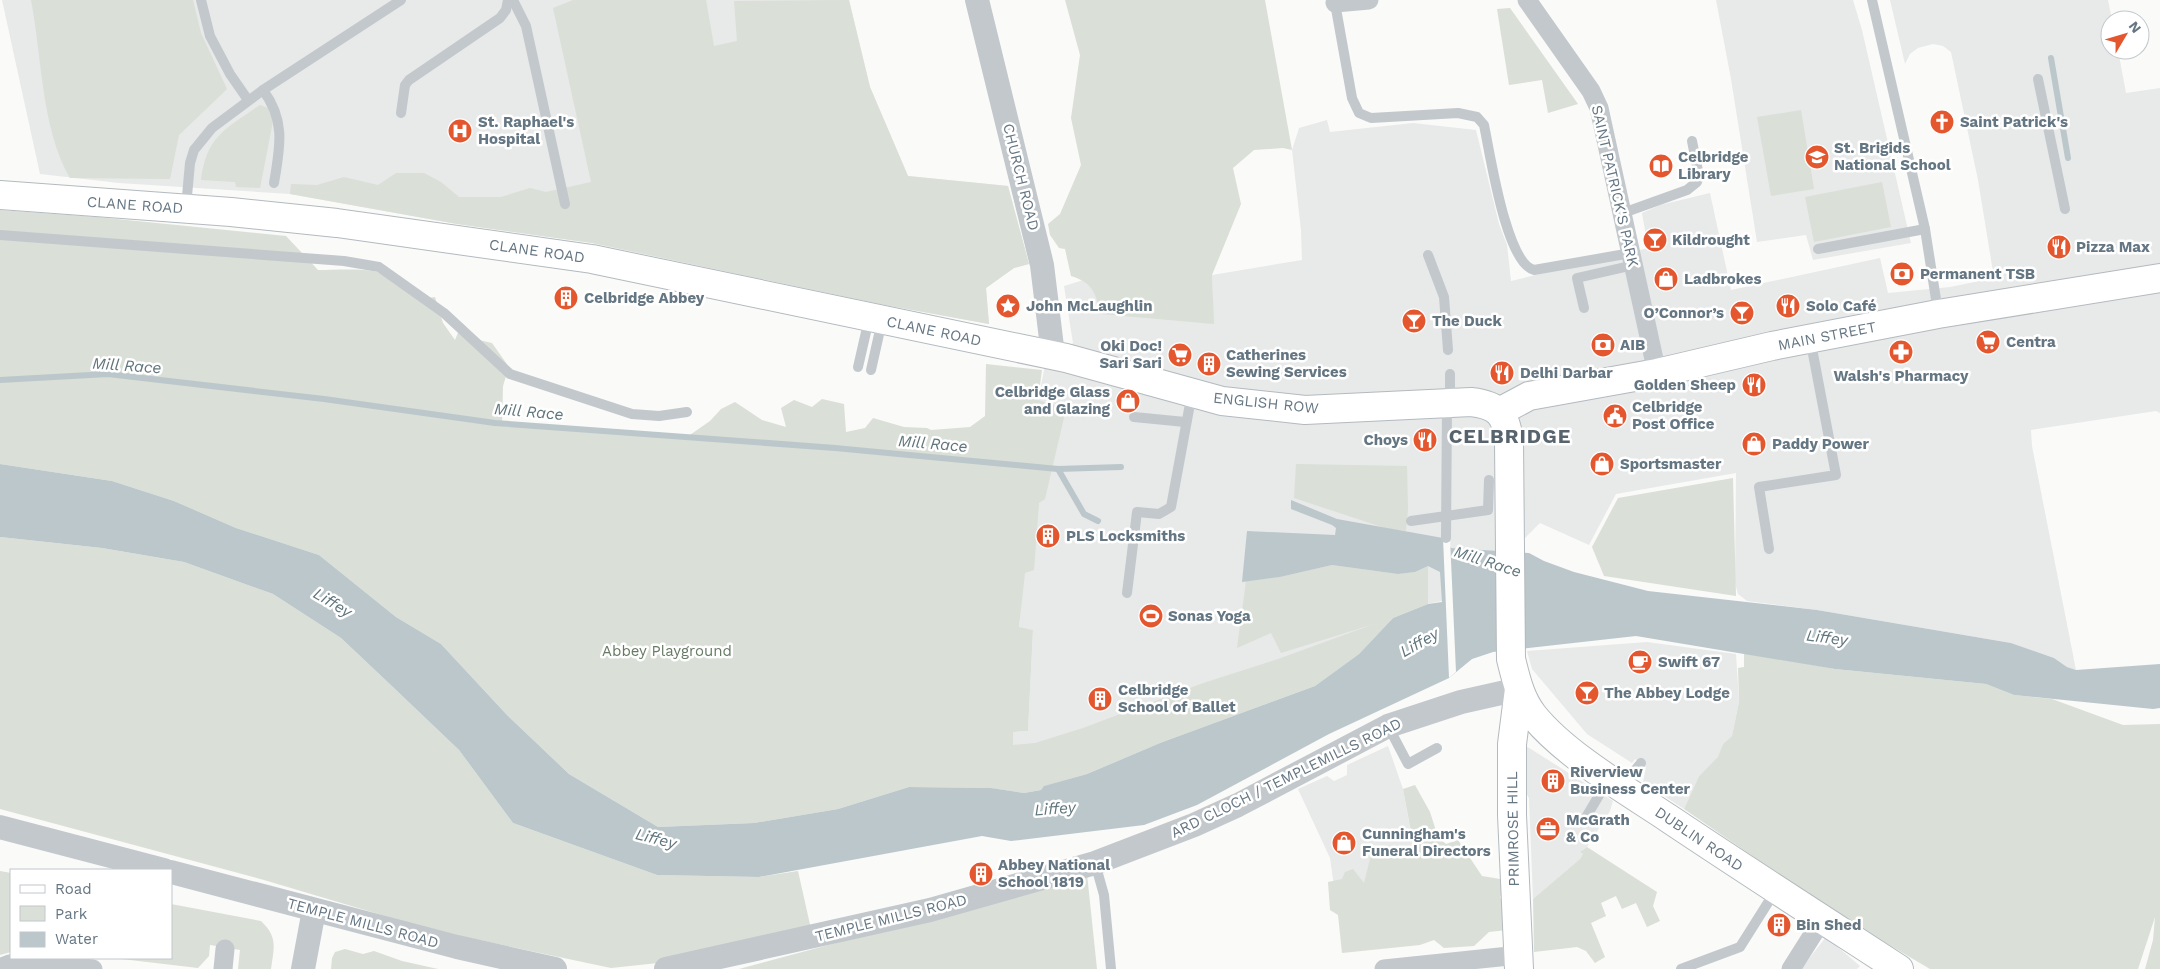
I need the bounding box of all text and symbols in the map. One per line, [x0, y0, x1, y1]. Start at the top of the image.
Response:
north arrow [2100, 10, 2150, 60]
text: N [2126, 18, 2145, 36]
street label: SAINT PATRICK'S PARK [1588, 103, 1642, 269]
church icon: Saint Patrick's [1929, 109, 1955, 135]
place label: St. Raphael's Hospital [478, 113, 574, 148]
place label: Saint Patrick's [1960, 113, 2068, 131]
hospital icon: St. Raphael's Hospital [447, 118, 473, 144]
street label: CHURCH ROAD [999, 122, 1043, 232]
place label: St. Brigids National School [1834, 139, 1951, 174]
school or university icon: St. Brigids National School [1804, 144, 1830, 170]
place label: Celbridge Library [1678, 148, 1749, 183]
library icon: Celbridge Library [1648, 153, 1674, 179]
street label: CLANE ROAD [86, 193, 184, 217]
bar icon: Kildrought [1642, 227, 1668, 253]
place label: Kildrought [1672, 231, 1750, 249]
restaurant icon: Pizza Max [2046, 234, 2072, 260]
street label: CLANE ROAD [488, 235, 586, 267]
place label: Pizza Max [2076, 238, 2150, 256]
bank icon: Permanent TSB [1889, 261, 1915, 287]
place label: Permanent TSB [1920, 265, 2035, 283]
shop icon: Ladbrokes [1653, 266, 1679, 292]
place label: Ladbrokes [1684, 270, 1761, 288]
building icon: Celbridge Abbey [553, 285, 579, 311]
place label: Celbridge Abbey [584, 289, 705, 307]
place icon: John McLaughlin [995, 293, 1021, 319]
restaurant icon: Solo Café [1775, 293, 1801, 319]
place label: John McLaughlin [1026, 297, 1152, 315]
place label: Solo Café [1806, 297, 1877, 315]
bar icon: O’Connor’s [1729, 300, 1755, 326]
place label: O’Connor’s [1644, 304, 1724, 322]
bar icon: The Duck [1401, 308, 1427, 334]
street label: CLANE ROAD [885, 312, 983, 350]
place label: The Duck [1432, 312, 1503, 330]
street label: MAIN STREET [1776, 318, 1878, 354]
supermarket icon: Centra [1975, 329, 2001, 355]
bank icon: AIB [1590, 332, 1616, 358]
place label: Centra [2006, 333, 2056, 351]
place label: AIB [1620, 336, 1645, 354]
place label: Oki Doc! Sari Sari [1099, 337, 1162, 372]
pharmacy icon: Walsh's Pharmacy [1888, 339, 1914, 365]
supermarket icon: Oki Doc! Sari Sari [1167, 342, 1193, 368]
place label: Catherines Sewing Services [1226, 346, 1347, 381]
building icon: Catherines Sewing Services [1196, 351, 1222, 377]
water label: Mill Race [92, 354, 162, 377]
restaurant icon: Delhi Darbar [1489, 360, 1515, 386]
place label: Delhi Darbar [1520, 364, 1613, 382]
place label: Walsh's Pharmacy [1833, 367, 1969, 385]
restaurant icon: Golden Sheep [1741, 372, 1767, 398]
place label: Golden Sheep [1634, 376, 1736, 394]
place label: Celbridge Glass and Glazing [995, 383, 1111, 418]
shop icon: Celbridge Glass and Glazing [1115, 388, 1141, 414]
street label: ENGLISH ROW [1212, 389, 1320, 417]
place label: Celbridge Post Office [1632, 398, 1715, 433]
water label: Mill Race [494, 399, 564, 424]
public building icon: Celbridge Post Office [1602, 403, 1628, 429]
district label: CELBRIDGE [1449, 424, 1571, 448]
restaurant icon: Choys [1412, 427, 1438, 453]
water label: Mill Race [898, 431, 968, 456]
place label: Choys [1364, 431, 1408, 449]
shop icon: Paddy Power [1741, 431, 1767, 457]
place label: Paddy Power [1772, 435, 1869, 453]
shop icon: Sportsmaster [1589, 451, 1615, 477]
place label: Sportsmaster [1620, 455, 1722, 473]
building icon: PLS Locksmiths [1035, 523, 1061, 549]
place label: PLS Locksmiths [1066, 527, 1185, 545]
water label: Mill Race [1452, 542, 1524, 581]
water label: Liffey [310, 584, 356, 622]
sports icon: Sonas Yoga [1138, 603, 1164, 629]
place label: Sonas Yoga [1168, 607, 1251, 625]
water label: Liffey [1397, 623, 1443, 661]
water label: Liffey [1805, 626, 1850, 650]
park label: Abbey Playground [602, 642, 732, 660]
cafe icon: Swift 67 [1627, 649, 1653, 675]
place label: Swift 67 [1658, 653, 1720, 671]
bar icon: The Abbey Lodge [1574, 680, 1600, 706]
place label: Celbridge School of Ballet [1118, 681, 1236, 716]
place label: The Abbey Lodge [1604, 684, 1730, 702]
building icon: Celbridge School of Ballet [1087, 686, 1113, 712]
street label: ARD CLOCH / TEMPLEMILLS ROAD [1168, 714, 1404, 842]
place label: Riverview Business Center [1570, 763, 1691, 798]
building icon: Riverview Business Center [1540, 768, 1566, 794]
street label: PRIMROSE HILL [1503, 771, 1523, 887]
water label: Liffey [1034, 798, 1077, 819]
street label: DUBLIN ROAD [1652, 803, 1746, 875]
place label: McGrath & Co [1566, 811, 1630, 846]
office icon: McGrath & Co [1535, 816, 1561, 842]
water label: Liffey [633, 824, 679, 853]
place label: Cunningham's Funeral Directors [1362, 825, 1491, 860]
shop icon: Cunningham's Funeral Directors [1331, 830, 1357, 856]
place label: Abbey National School 1819 [998, 856, 1110, 891]
building icon: Abbey National School 1819 [968, 861, 994, 887]
legend [10, 869, 172, 959]
text: Road [55, 880, 92, 898]
street label: TEMPLE MILLS ROAD [813, 890, 969, 946]
street label: TEMPLE MILLS ROAD [285, 894, 441, 952]
text: Park [55, 905, 88, 923]
building icon: Bin Shed [1766, 912, 1792, 938]
place label: Bin Shed [1796, 916, 1861, 934]
text: Water [55, 930, 98, 948]

